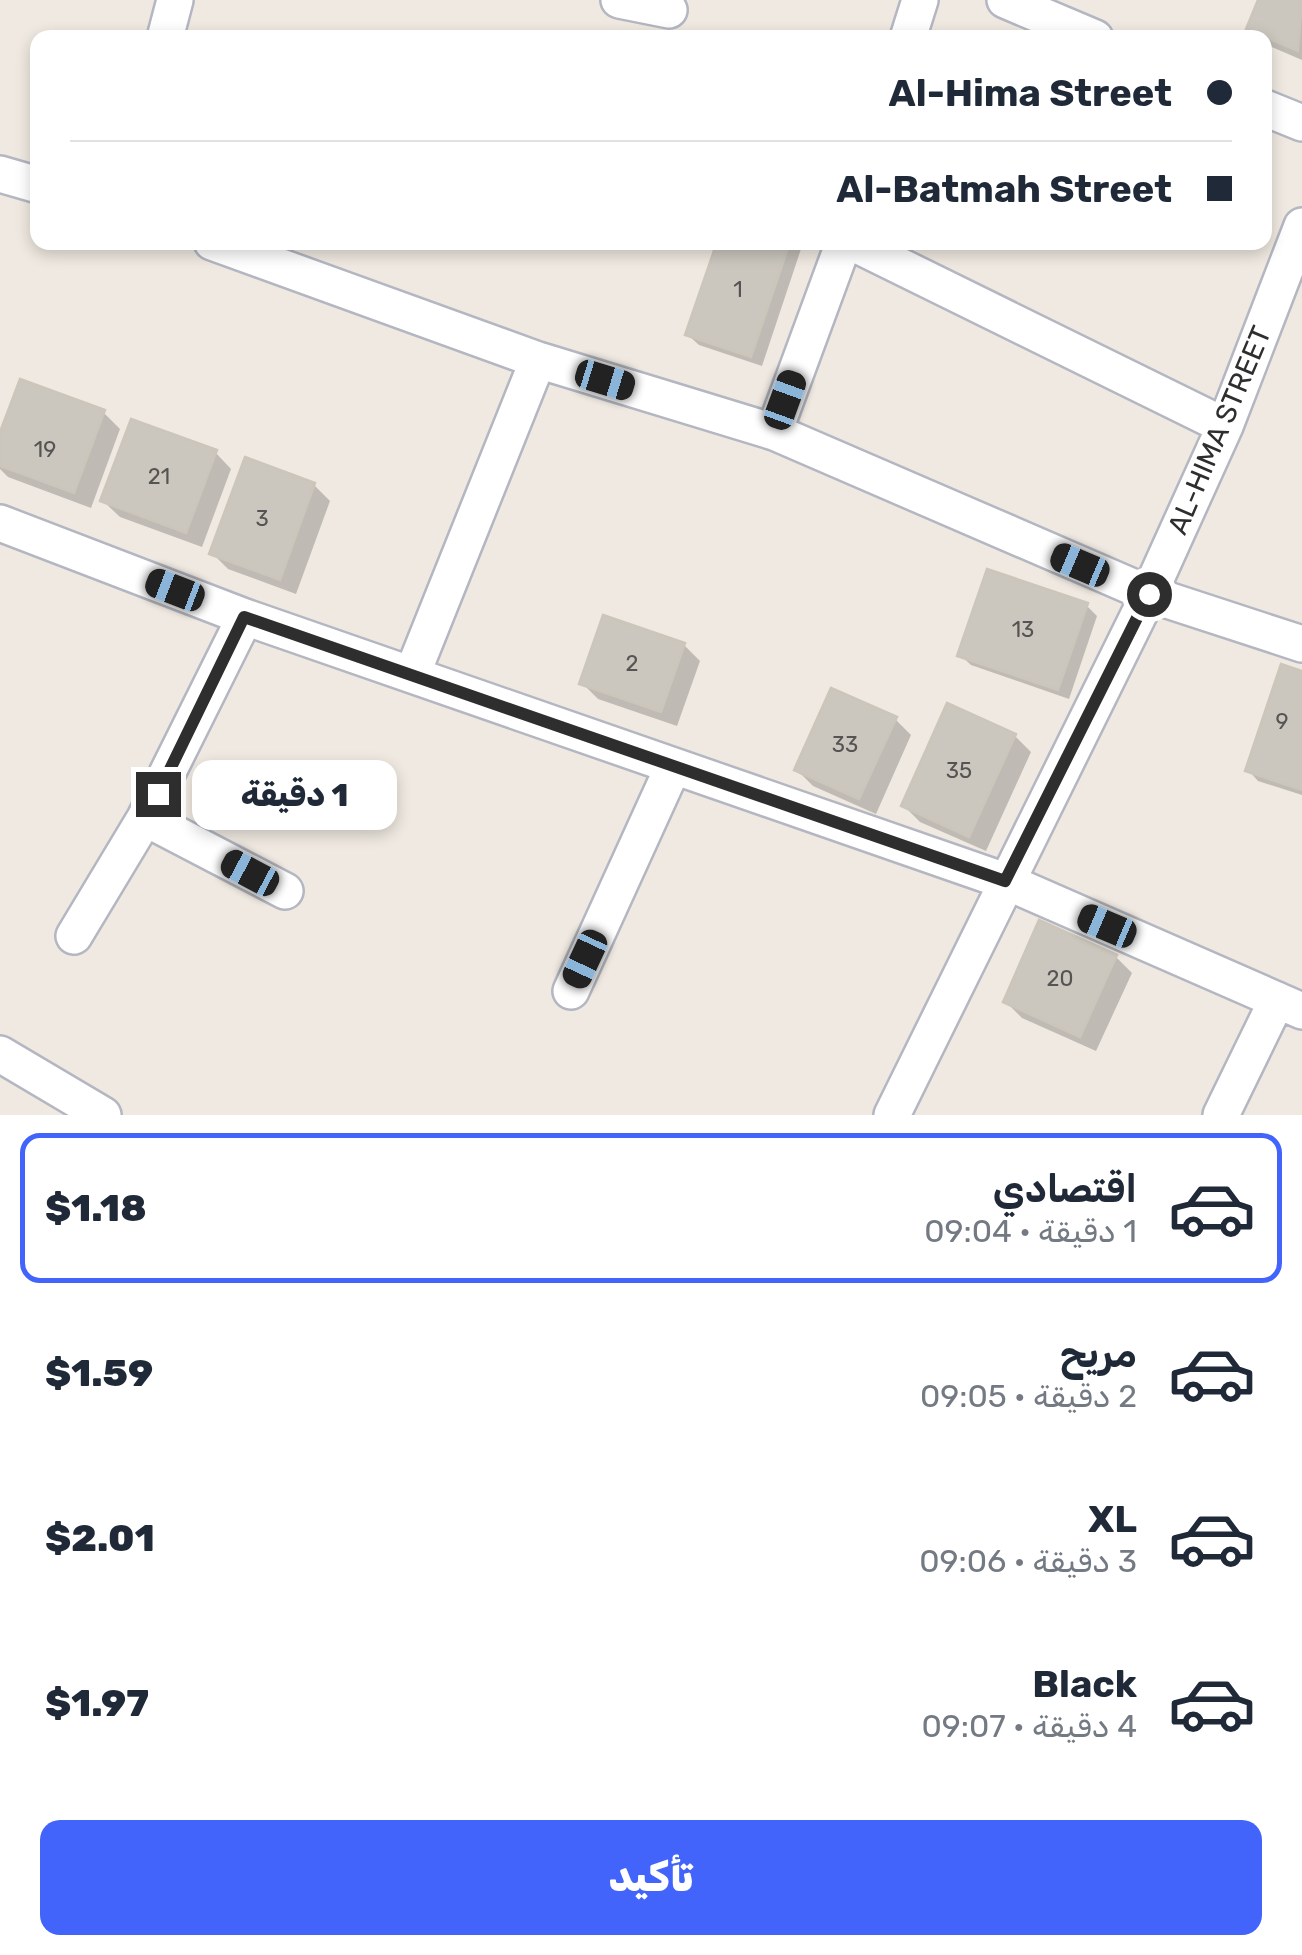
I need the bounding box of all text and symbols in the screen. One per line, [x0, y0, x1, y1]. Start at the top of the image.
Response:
text: Al-Hima Street [889, 70, 1172, 116]
text: Al-Batmah Street [836, 166, 1172, 212]
house number: 1 [733, 276, 743, 303]
street label: AL-HIMA STREET [1161, 321, 1278, 539]
car [572, 357, 638, 403]
car [761, 367, 809, 433]
house number: 19 [34, 436, 56, 463]
house number: 21 [148, 463, 170, 490]
house number: 3 [255, 505, 269, 532]
car [1047, 539, 1113, 591]
car [142, 565, 208, 615]
route start [1127, 572, 1172, 617]
house number: 13 [1012, 616, 1034, 643]
house number: 2 [626, 650, 638, 677]
house number: 9 [1275, 708, 1289, 735]
house number: 33 [832, 731, 858, 758]
house number: 35 [946, 757, 972, 784]
callout: 1 دقيقة [193, 759, 398, 829]
route end [136, 772, 181, 817]
text: 1 دقيقة [241, 776, 348, 814]
car [216, 846, 284, 900]
car [1074, 900, 1140, 952]
car [559, 925, 611, 993]
house number: 20 [1047, 965, 1073, 992]
icon: car [1167, 1163, 1257, 1253]
text: اقتصادي [993, 1166, 1137, 1212]
text: $1.18 [45, 1185, 147, 1231]
text: 1 دقيقة · 09:04 [924, 1212, 1137, 1250]
icon: car [1167, 1328, 1257, 1418]
text: مريح [1060, 1331, 1137, 1377]
text: $1.59 [45, 1350, 153, 1396]
text: 2 دقيقة · 09:05 [920, 1377, 1137, 1415]
icon: car [1167, 1493, 1257, 1583]
text: XL [1088, 1496, 1137, 1542]
text: $2.01 [45, 1515, 155, 1561]
text: 3 دقيقة · 09:06 [919, 1542, 1137, 1580]
icon: car [1167, 1658, 1257, 1748]
text: Black [1032, 1661, 1137, 1707]
text: $1.97 [45, 1680, 149, 1726]
text: 4 دقيقة · 09:07 [921, 1707, 1137, 1745]
button: تأكيد [40, 1820, 1262, 1935]

